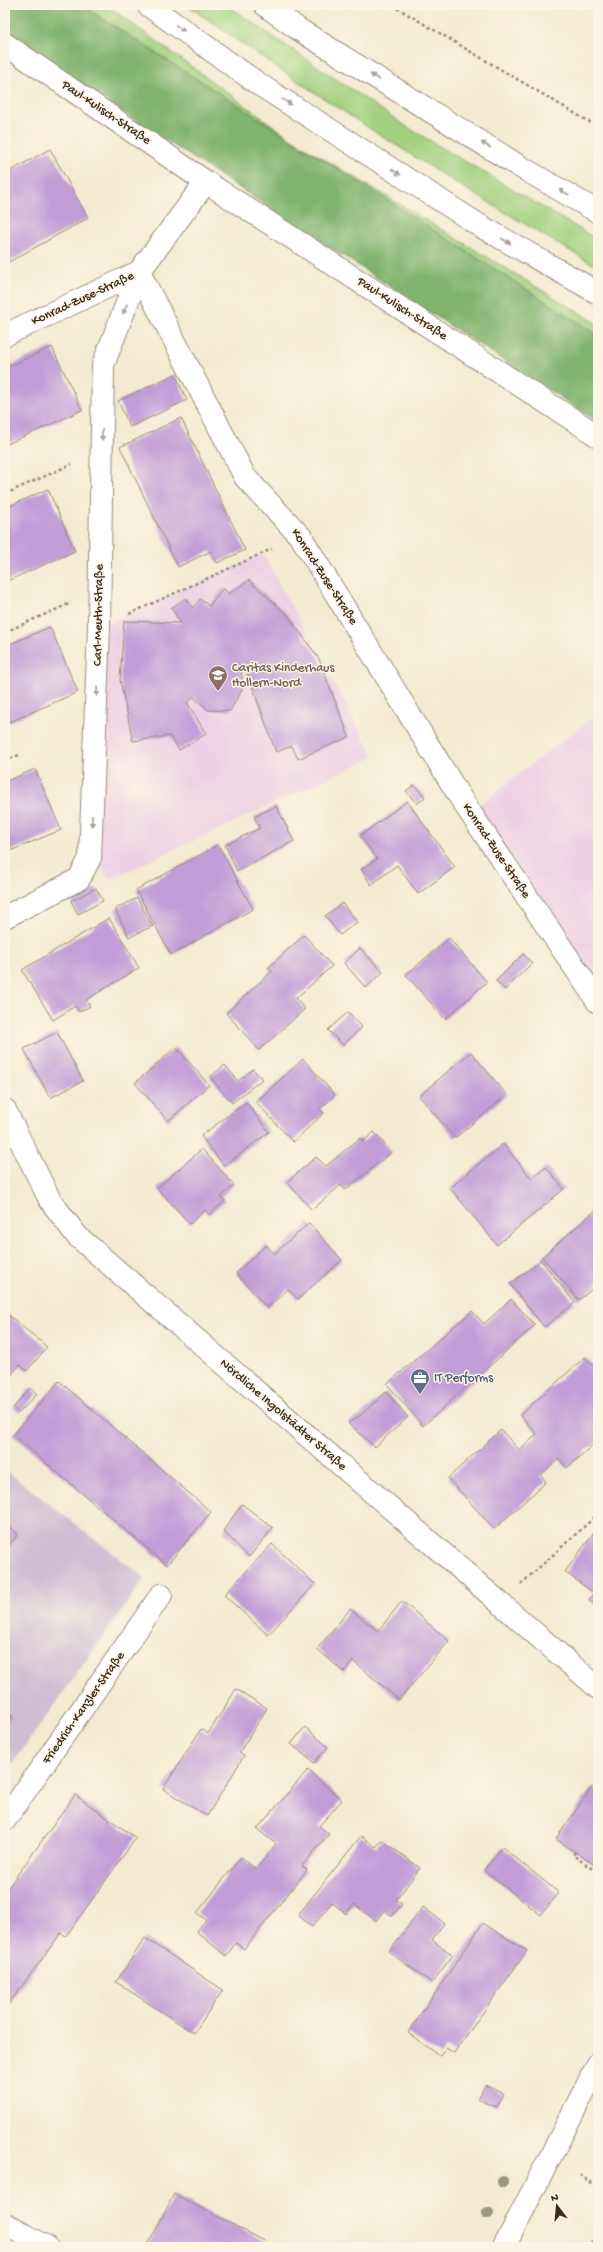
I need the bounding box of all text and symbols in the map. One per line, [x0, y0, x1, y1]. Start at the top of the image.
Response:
one-way arrow [174, 24, 185, 32]
one-way arrow [369, 73, 381, 80]
street label: Paul-Kulisch-Straße [58, 77, 154, 149]
one-way arrow [281, 98, 292, 106]
one-way arrow [481, 141, 491, 149]
one-way arrow [391, 168, 401, 176]
one-way arrow [558, 189, 570, 196]
one-way arrow [500, 237, 512, 244]
street label: Konrad-Zuse-Straße [29, 269, 137, 329]
street label: Paul-Kulisch-Straße [353, 274, 450, 344]
one-way arrow [121, 303, 127, 315]
one-way arrow [99, 429, 105, 442]
street label: Konrad-Zuse-Straße [287, 526, 361, 628]
street label: Carl-Meuth-Straße [91, 564, 107, 666]
place label: Caritas Kinderhaus Hollern-Nord [232, 661, 335, 691]
school or university icon: Caritas Kinderhaus Hollern-Nord [207, 664, 229, 692]
one-way arrow [93, 685, 100, 697]
street label: Konrad-Zuse-Straße [459, 801, 534, 902]
one-way arrow [88, 815, 95, 827]
street label: Nördliche Ingolstädter Straße [217, 1356, 350, 1474]
office icon: IT Performs [409, 1367, 431, 1395]
place label: IT Performs [434, 1371, 494, 1386]
street label: Friedrich-Kanzler-Straße [39, 1649, 129, 1768]
north arrow [537, 2186, 577, 2226]
text: N [550, 2192, 560, 2205]

